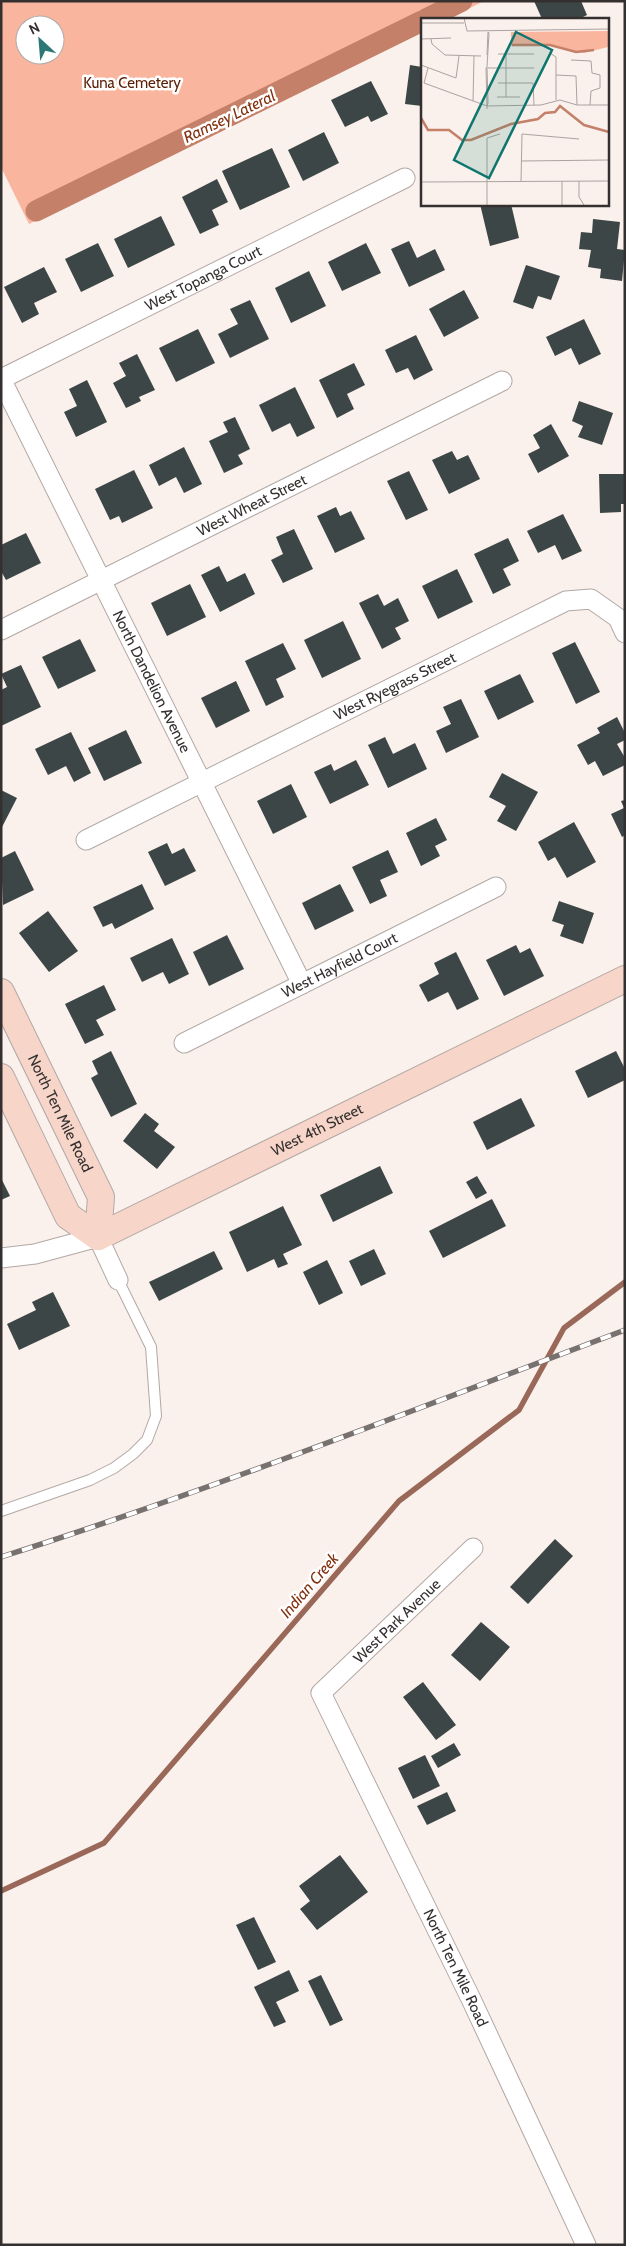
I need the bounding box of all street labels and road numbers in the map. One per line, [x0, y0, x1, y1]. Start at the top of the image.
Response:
street label: West Topanga Court [142, 242, 265, 315]
street label: West Wheat Street [194, 471, 310, 540]
street label: North Dandelion Avenue [109, 607, 195, 756]
street label: West Ryegrass Street [331, 648, 459, 724]
street label: West Hayfield Court [279, 929, 400, 1002]
street label: North Ten Mile Road [24, 1052, 96, 1175]
street label: West 4th Street [268, 1100, 366, 1160]
street label: West Park Avenue [350, 1575, 444, 1667]
street label: North Ten Mile Road [419, 1906, 492, 2029]

